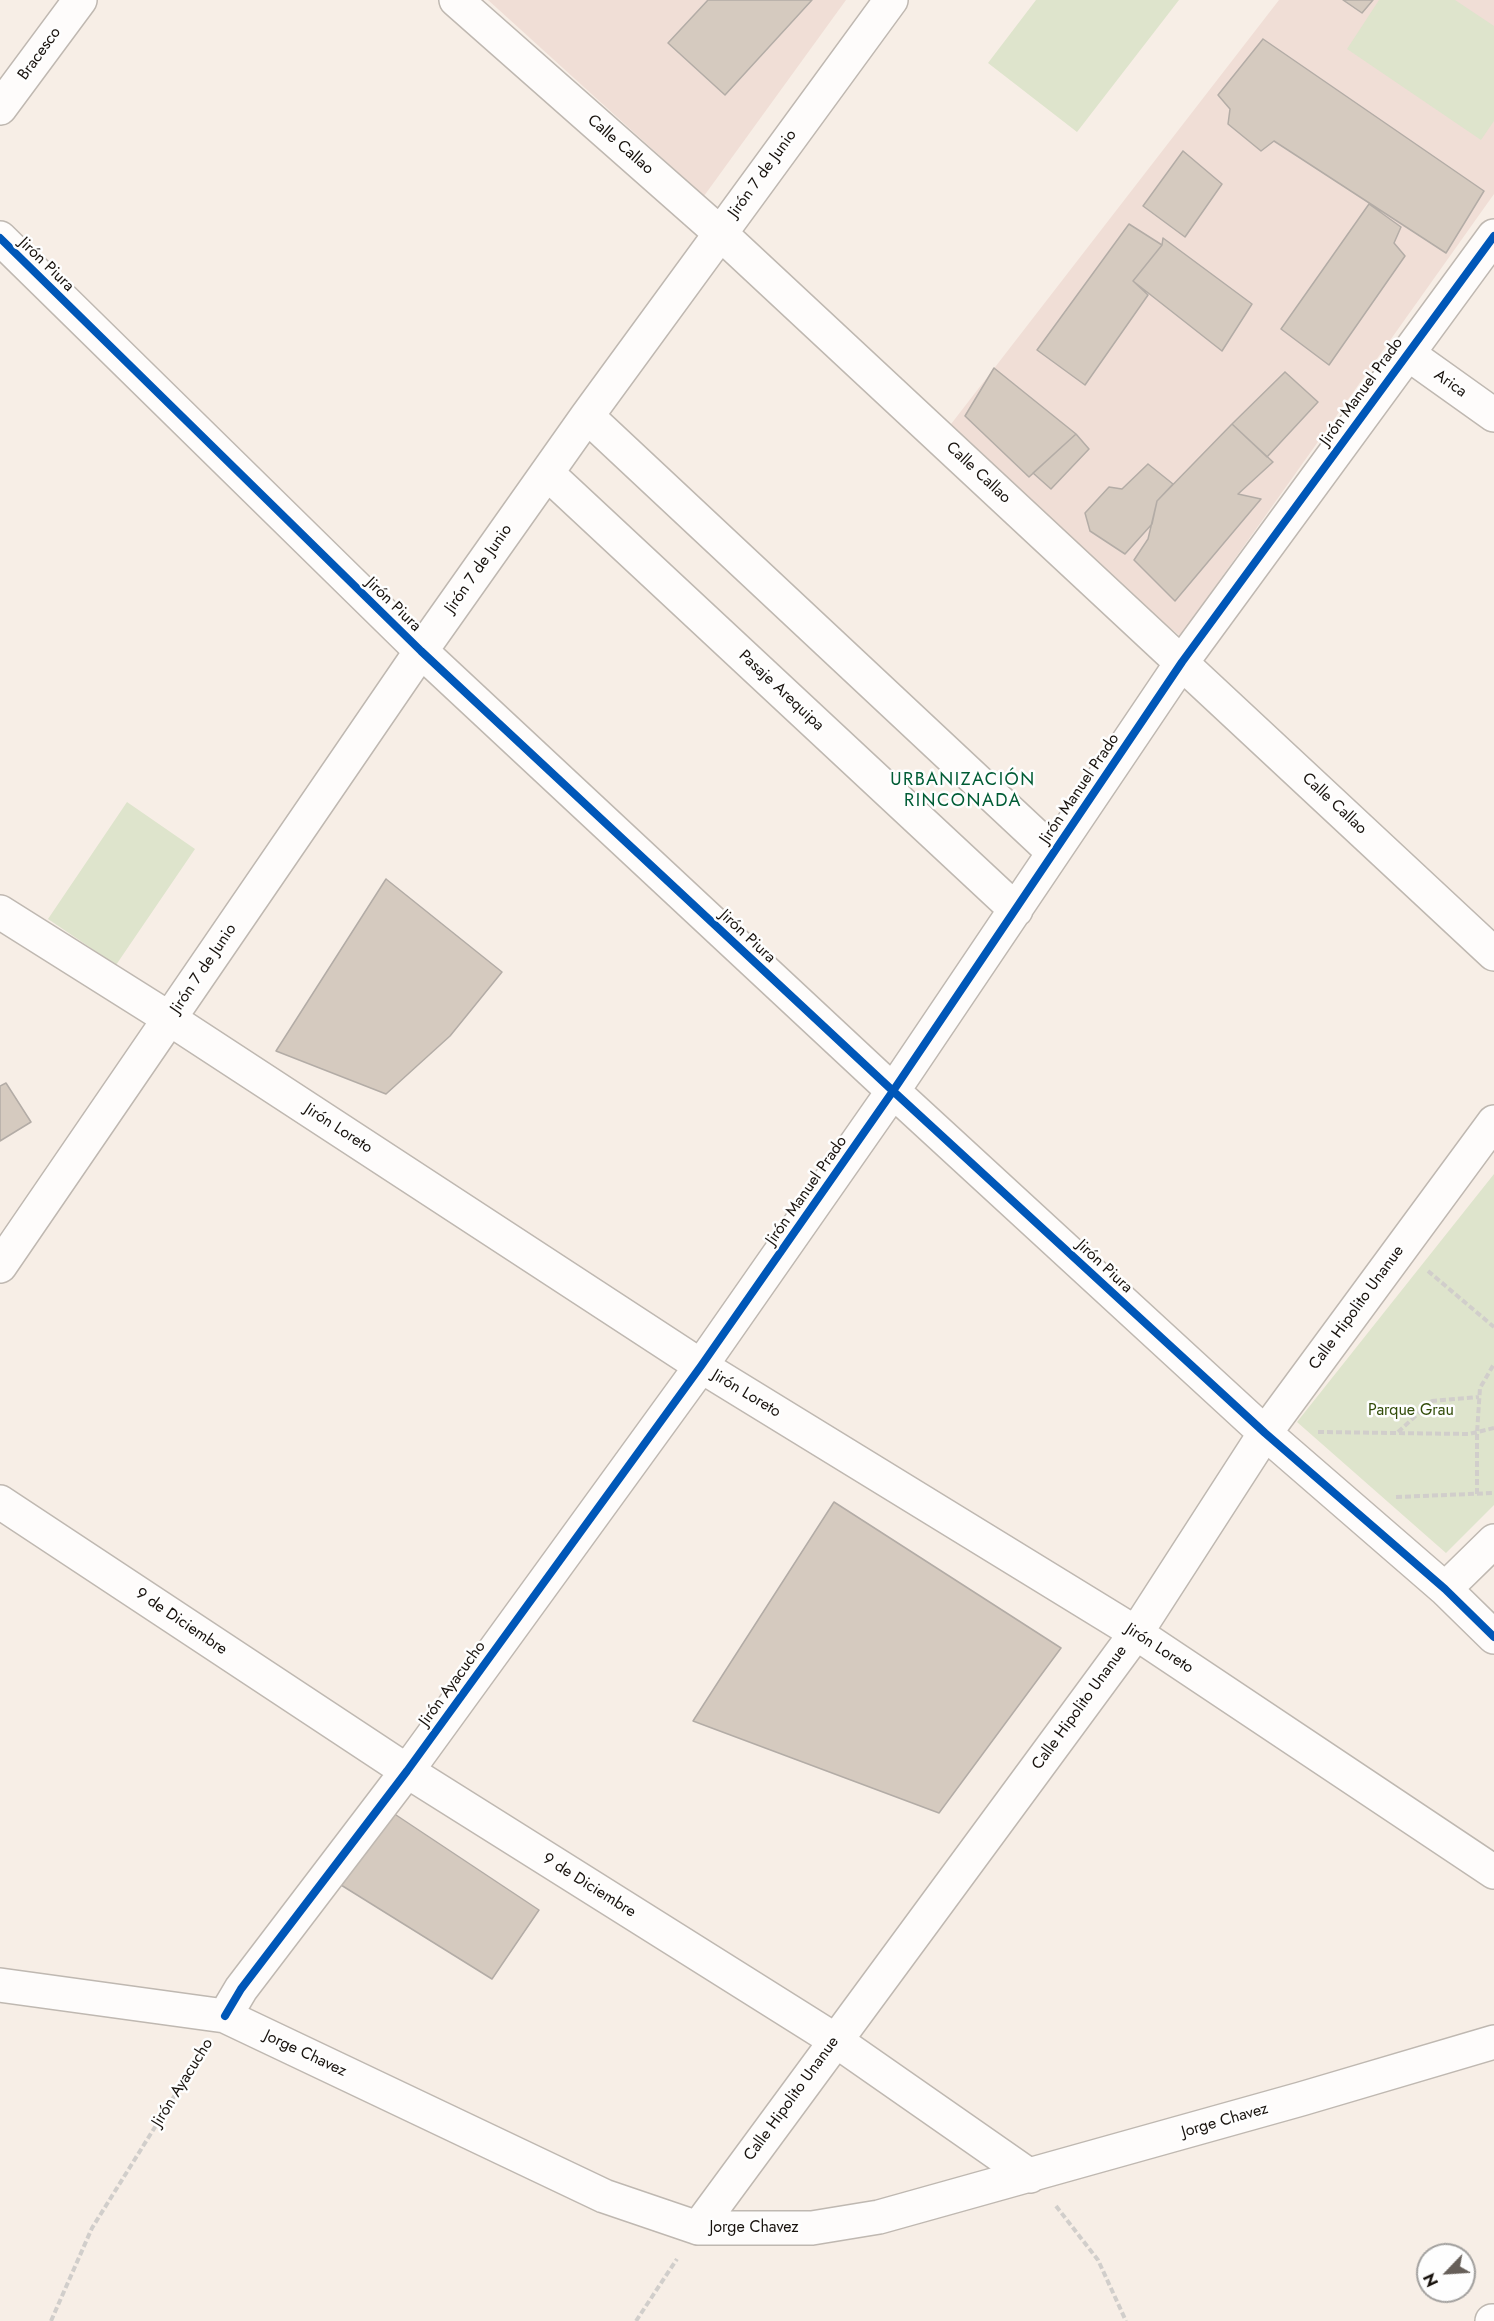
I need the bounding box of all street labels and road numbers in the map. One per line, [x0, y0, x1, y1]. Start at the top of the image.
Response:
street label: Bracesco [14, 24, 66, 84]
street label: Calle Callao [583, 111, 657, 179]
street label: Jirón 7 de Junio [725, 126, 801, 222]
street label: Jirón Piura [14, 234, 78, 296]
street label: Jirón Manuel Prado [1316, 334, 1408, 450]
street label: Arica [1430, 366, 1470, 402]
street label: Calle Callao [942, 438, 1014, 508]
street label: Jirón 7 de Junio [441, 521, 517, 617]
street label: Jirón Piura [361, 574, 425, 636]
street label: Pasaje Arequipa [734, 647, 828, 735]
street label: Jirón Manuel Prado [1036, 730, 1124, 848]
street label: Calle Callao [1298, 769, 1370, 839]
street label: Jirón Piura [715, 906, 779, 968]
street label: Jirón 7 de Junio [167, 920, 241, 1018]
street label: Jirón Loreto [300, 1100, 376, 1158]
street label: Jirón Manuel Prado [762, 1133, 852, 1249]
street label: Jirón Piura [1072, 1236, 1136, 1298]
street label: Calle Hipolito Unanue [1305, 1242, 1409, 1374]
street label: Jirón Loreto [708, 1366, 784, 1422]
street label: 9 de Diciembre [132, 1584, 230, 1660]
street label: Jirón Loreto [1121, 1620, 1197, 1678]
street label: Jirón Ayacucho [416, 1638, 490, 1730]
street label: Calle Hipolito Unanue [1028, 1642, 1132, 1774]
street label: 9 de Diciembre [539, 1850, 639, 1922]
street label: Jorge Chavez [261, 2026, 349, 2082]
street label: Calle Hipolito Unanue [740, 2033, 844, 2165]
street label: Jirón Ayacucho [148, 2035, 218, 2131]
street label: Jorge Chavez [1180, 2099, 1270, 2143]
street label: Jorge Chavez [709, 2218, 799, 2238]

